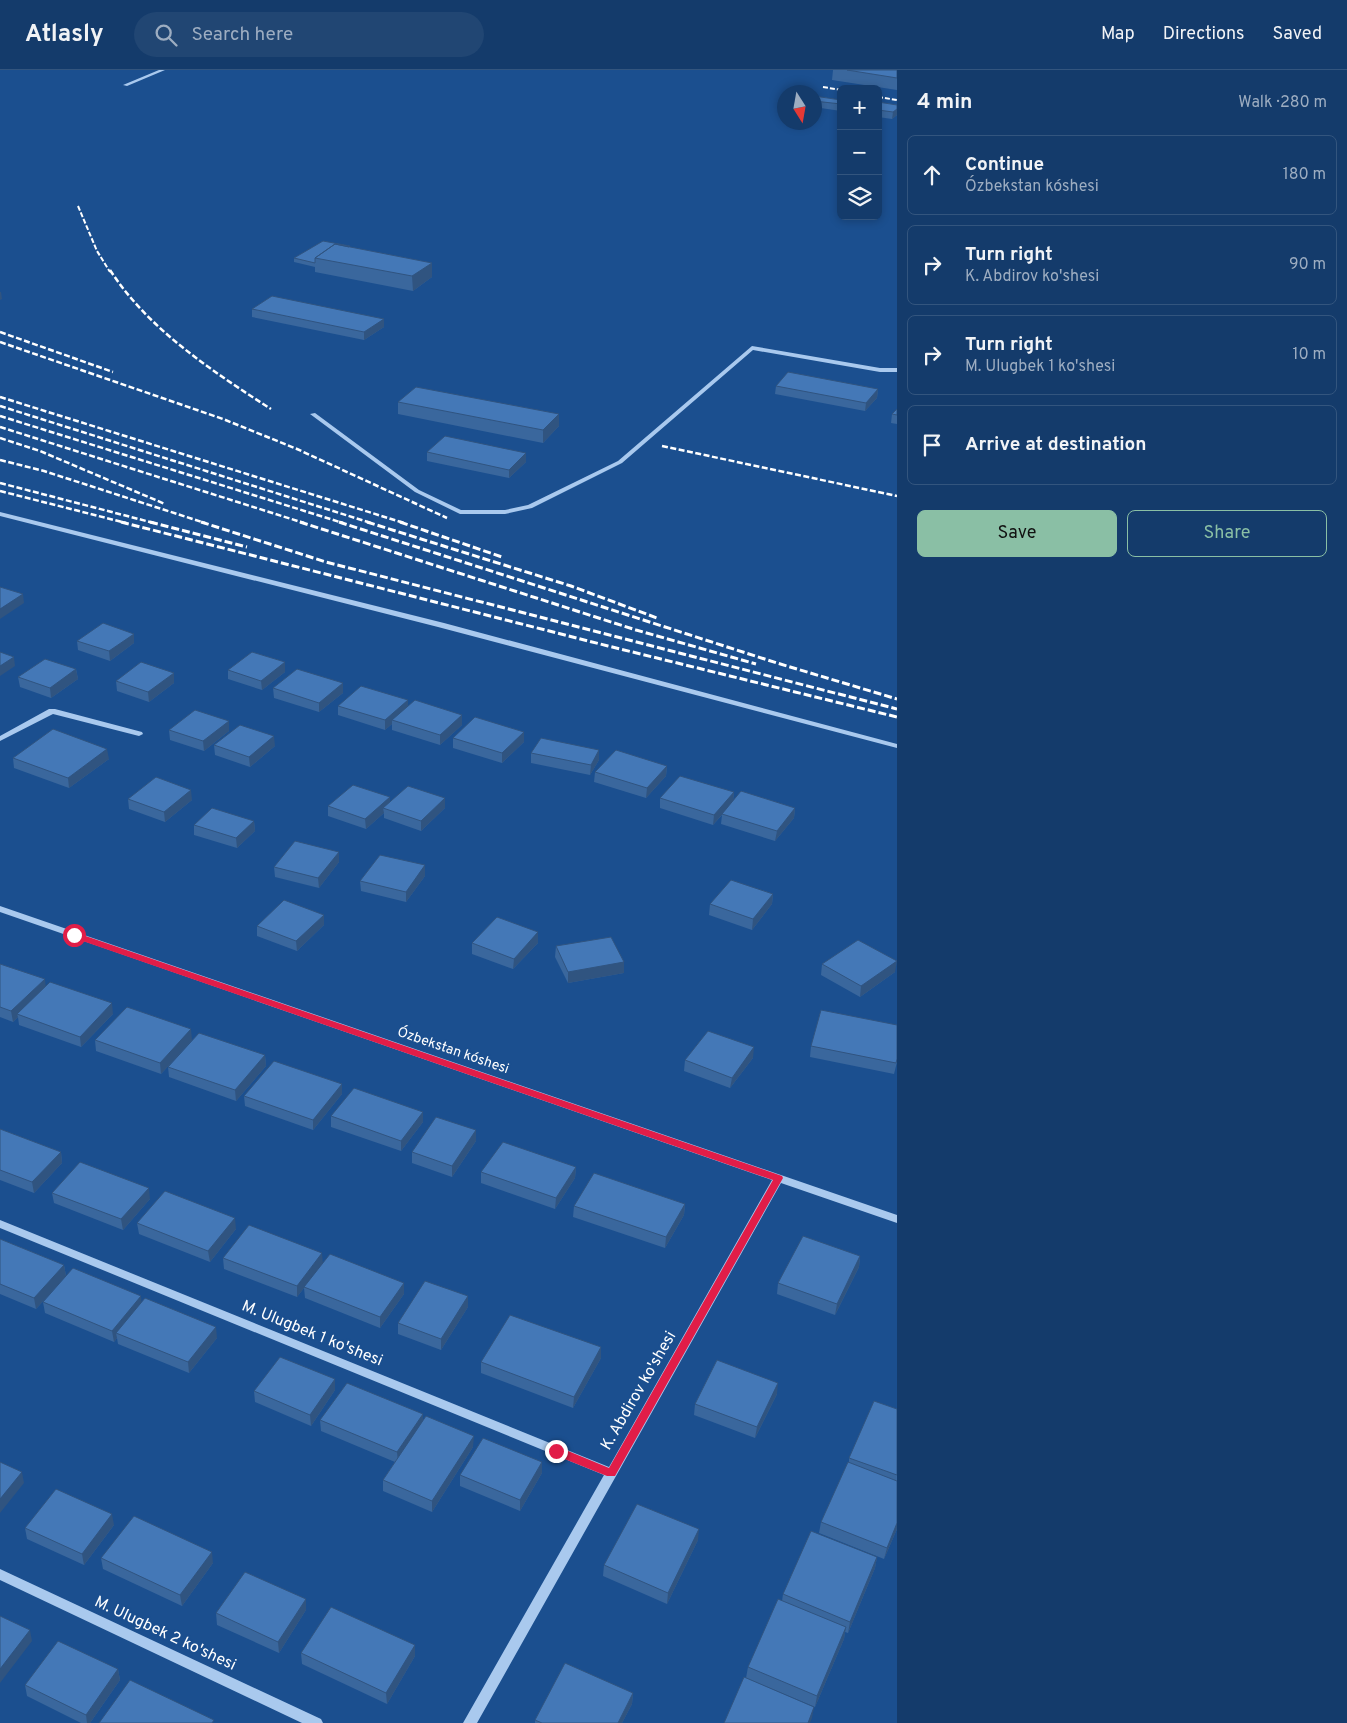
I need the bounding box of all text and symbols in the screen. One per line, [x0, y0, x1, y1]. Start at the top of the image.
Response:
search box [134, 12, 484, 57]
text: Atlasly [25, 20, 104, 50]
icon: search [152, 21, 180, 49]
text: Search here [192, 23, 293, 47]
text: Map [1101, 23, 1135, 46]
text: Directions [1163, 23, 1245, 46]
text: Saved [1273, 23, 1322, 46]
north arrow [777, 85, 822, 130]
map controls [837, 85, 882, 220]
button: + [837, 85, 882, 130]
text: 4 min [917, 89, 973, 116]
text: Walk · 280 m [1238, 93, 1327, 113]
button: − [837, 130, 882, 175]
text: Continue [965, 153, 1044, 177]
icon: ahead [918, 161, 946, 189]
text: 180 m [1283, 165, 1326, 185]
button: layers [837, 175, 882, 220]
text: Ózbekstan kóshesi [965, 177, 1099, 197]
text: Turn right [965, 243, 1053, 267]
icon: right [918, 251, 946, 279]
text: 90 m [1289, 255, 1326, 275]
text: K. Abdirov ko'shesi [965, 267, 1099, 287]
text: Turn right [965, 333, 1053, 357]
icon: right [918, 341, 946, 369]
text: 10 m [1292, 345, 1326, 365]
text: M. Ulugbek 1 ko'shesi [965, 357, 1115, 377]
icon: arrive [918, 431, 946, 459]
text: Arrive at destination [965, 433, 1146, 457]
button: Save [917, 510, 1117, 557]
button: Share [1127, 510, 1327, 557]
route start [63, 924, 86, 947]
street label: Ózbekstan kóshesi [395, 1023, 511, 1078]
street label: M. Ulugbek 1 ko'shesi [239, 1297, 385, 1371]
street label: K. Abdirov ko'shesi [597, 1328, 681, 1454]
route end [545, 1440, 568, 1463]
street label: M. Ulugbek 2 ko'shesi [91, 1592, 239, 1676]

